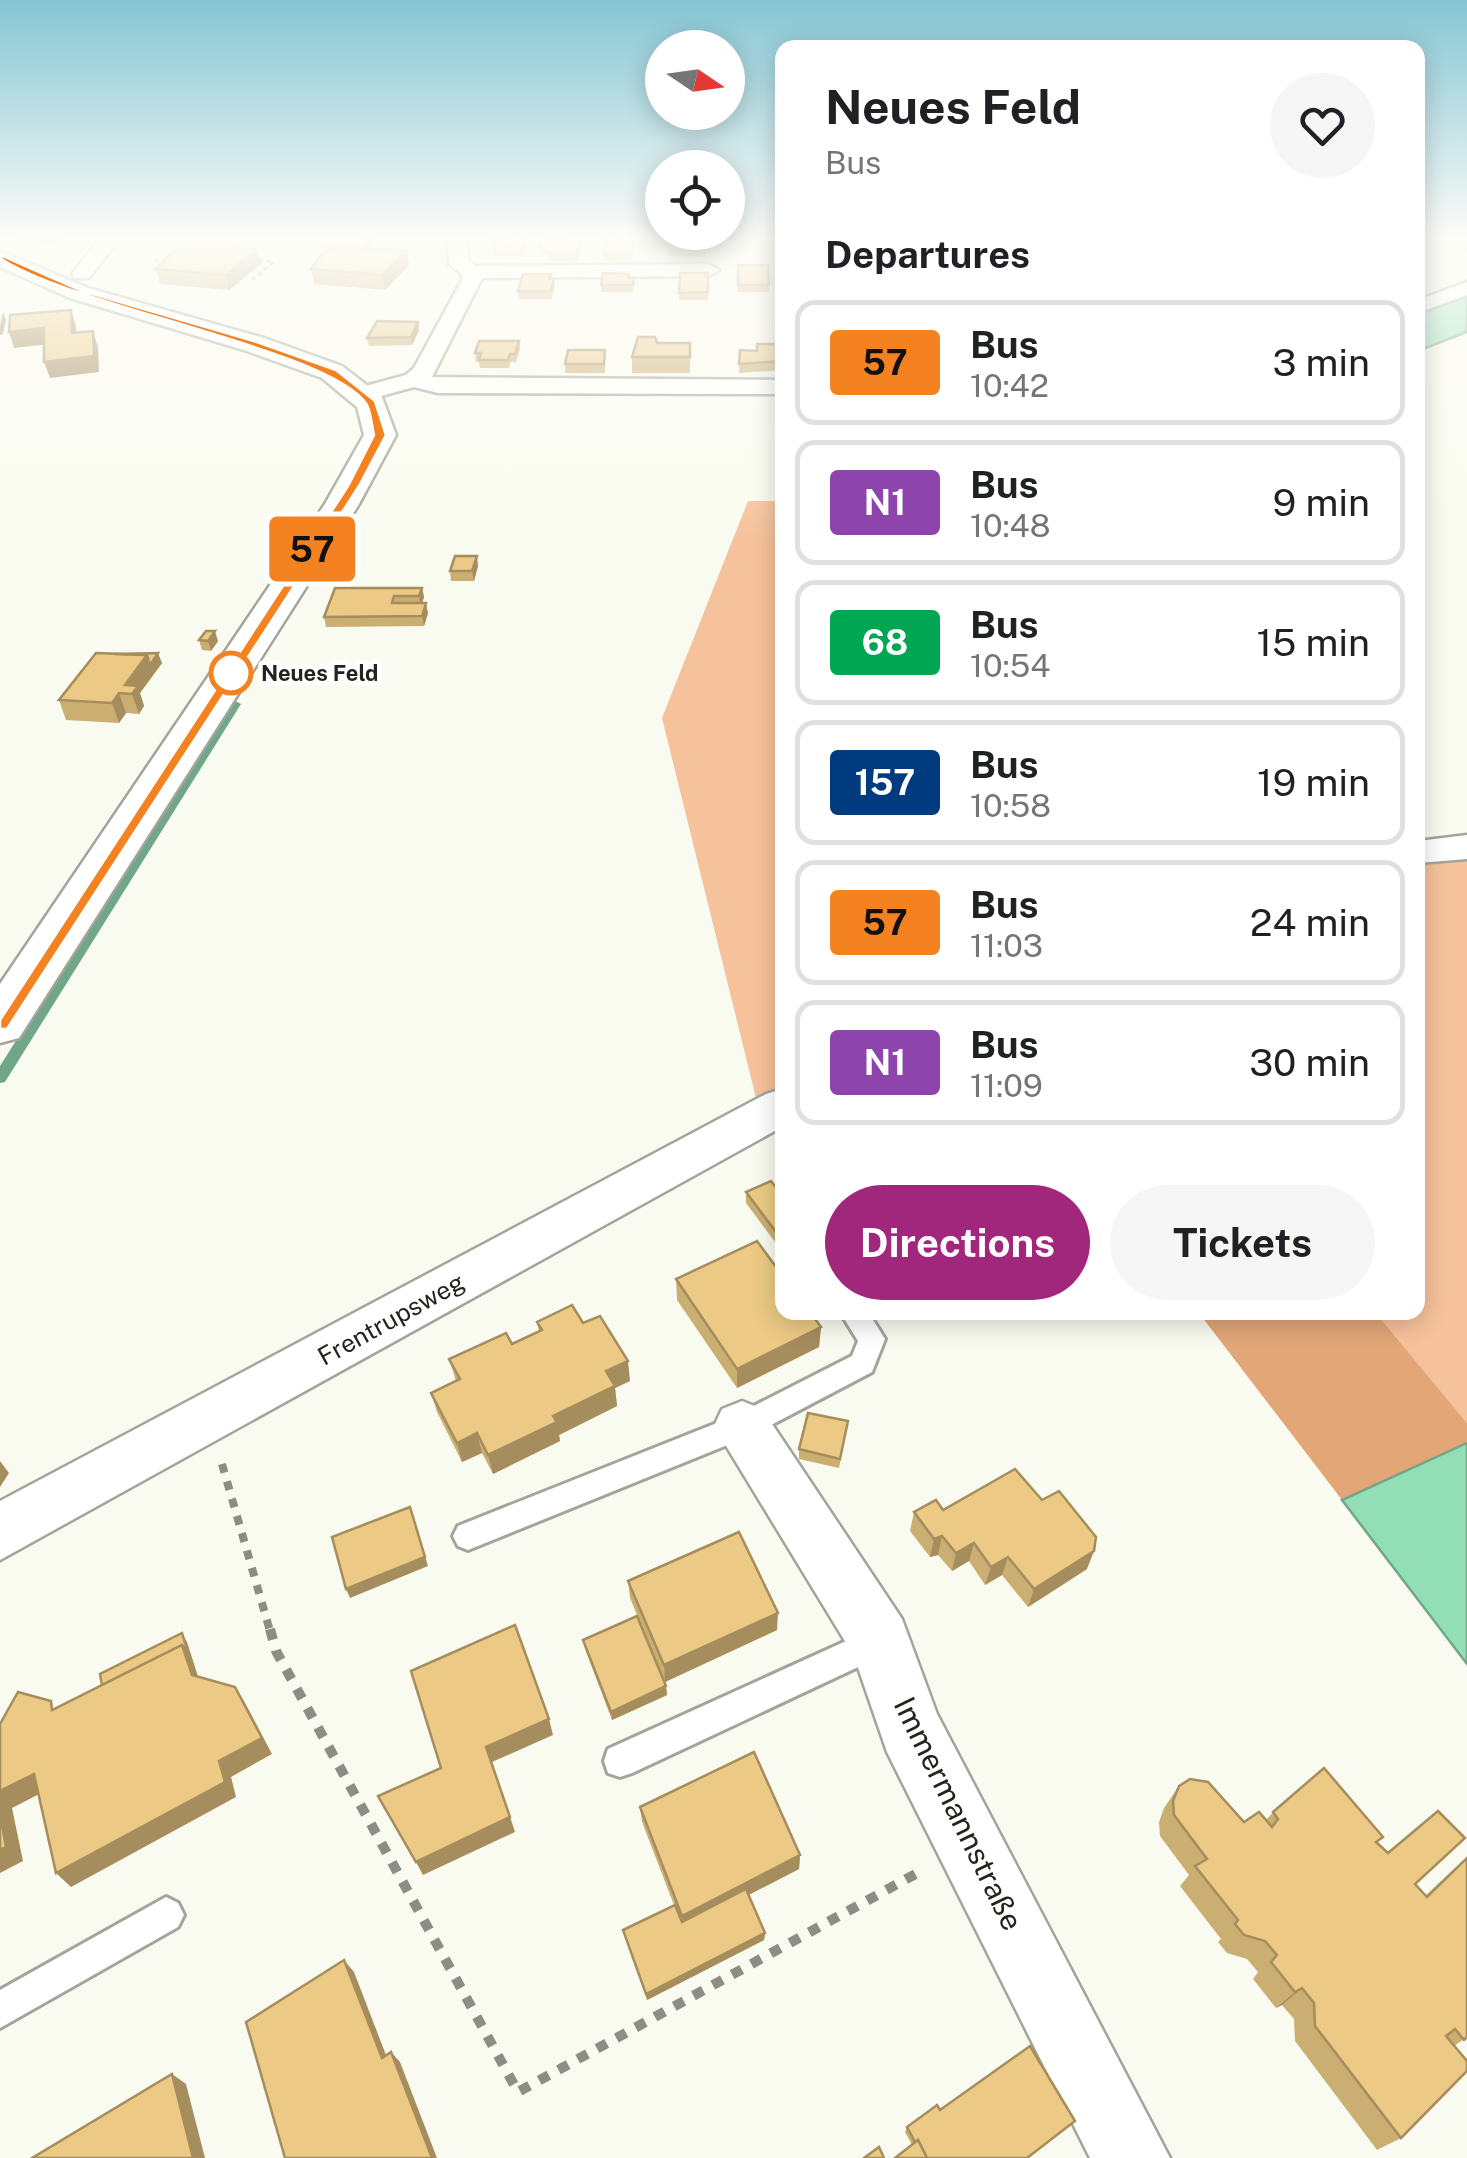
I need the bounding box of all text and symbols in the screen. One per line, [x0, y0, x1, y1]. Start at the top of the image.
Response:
north arrow [645, 30, 745, 130]
map controls [645, 30, 745, 250]
button: heart [1270, 73, 1375, 178]
text: Neues Feld [825, 78, 1081, 135]
text: Bus [825, 144, 881, 181]
button: locate [645, 150, 745, 250]
text: Departures [825, 232, 1030, 277]
text: Bus [970, 322, 1039, 367]
text: 3 min [1272, 340, 1370, 385]
text: 57 [862, 342, 908, 383]
text: 10:42 [970, 367, 1049, 404]
text: Bus [970, 462, 1039, 507]
text: 9 min [1273, 480, 1370, 525]
text: N1 [864, 482, 906, 523]
text: 10:48 [970, 507, 1050, 544]
line badge: 57 [267, 516, 357, 582]
text: 57 [289, 529, 335, 570]
text: Bus [970, 602, 1039, 647]
text: 15 min [1257, 620, 1370, 665]
text: 68 [862, 622, 908, 663]
text: 10:54 [970, 647, 1050, 684]
marker: Neues Feld [210, 652, 252, 694]
place label: Neues Feld [261, 660, 378, 686]
text: Bus [970, 742, 1039, 787]
text: 19 min [1257, 760, 1370, 805]
text: 157 [855, 762, 915, 803]
text: 10:58 [970, 787, 1051, 824]
text: Bus [970, 882, 1039, 927]
text: 24 min [1250, 900, 1370, 945]
text: 57 [862, 902, 908, 943]
text: 11:03 [970, 927, 1043, 964]
text: Bus [970, 1022, 1039, 1067]
text: 30 min [1249, 1040, 1370, 1085]
text: N1 [864, 1042, 906, 1083]
text: 11:09 [970, 1067, 1043, 1104]
button: Directions [825, 1185, 1090, 1300]
button: Tickets [1110, 1185, 1375, 1300]
street label: Frentrupsweg [312, 1266, 470, 1372]
street label: Immermannstraße [887, 1691, 1031, 1936]

